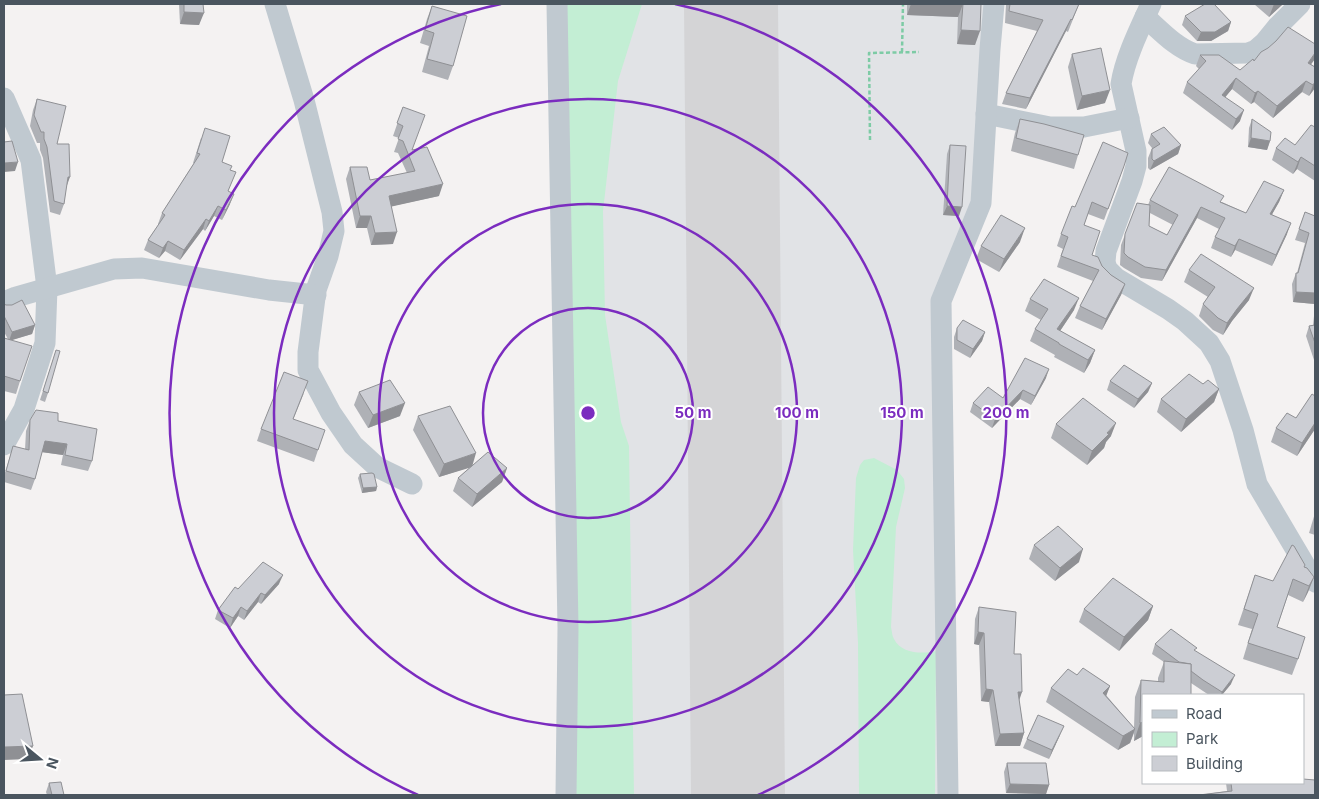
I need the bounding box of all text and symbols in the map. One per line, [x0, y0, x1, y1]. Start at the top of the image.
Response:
text: 50 m [675, 403, 711, 422]
text: 100 m [775, 403, 819, 422]
text: 150 m [880, 403, 924, 422]
text: 200 m [983, 403, 1029, 422]
centre of rings [579, 404, 597, 422]
legend [1142, 694, 1304, 784]
text: Road [1186, 704, 1222, 723]
text: Park [1186, 729, 1219, 748]
north arrow [15, 734, 65, 784]
text: Building [1186, 754, 1243, 773]
text: N [43, 755, 63, 771]

